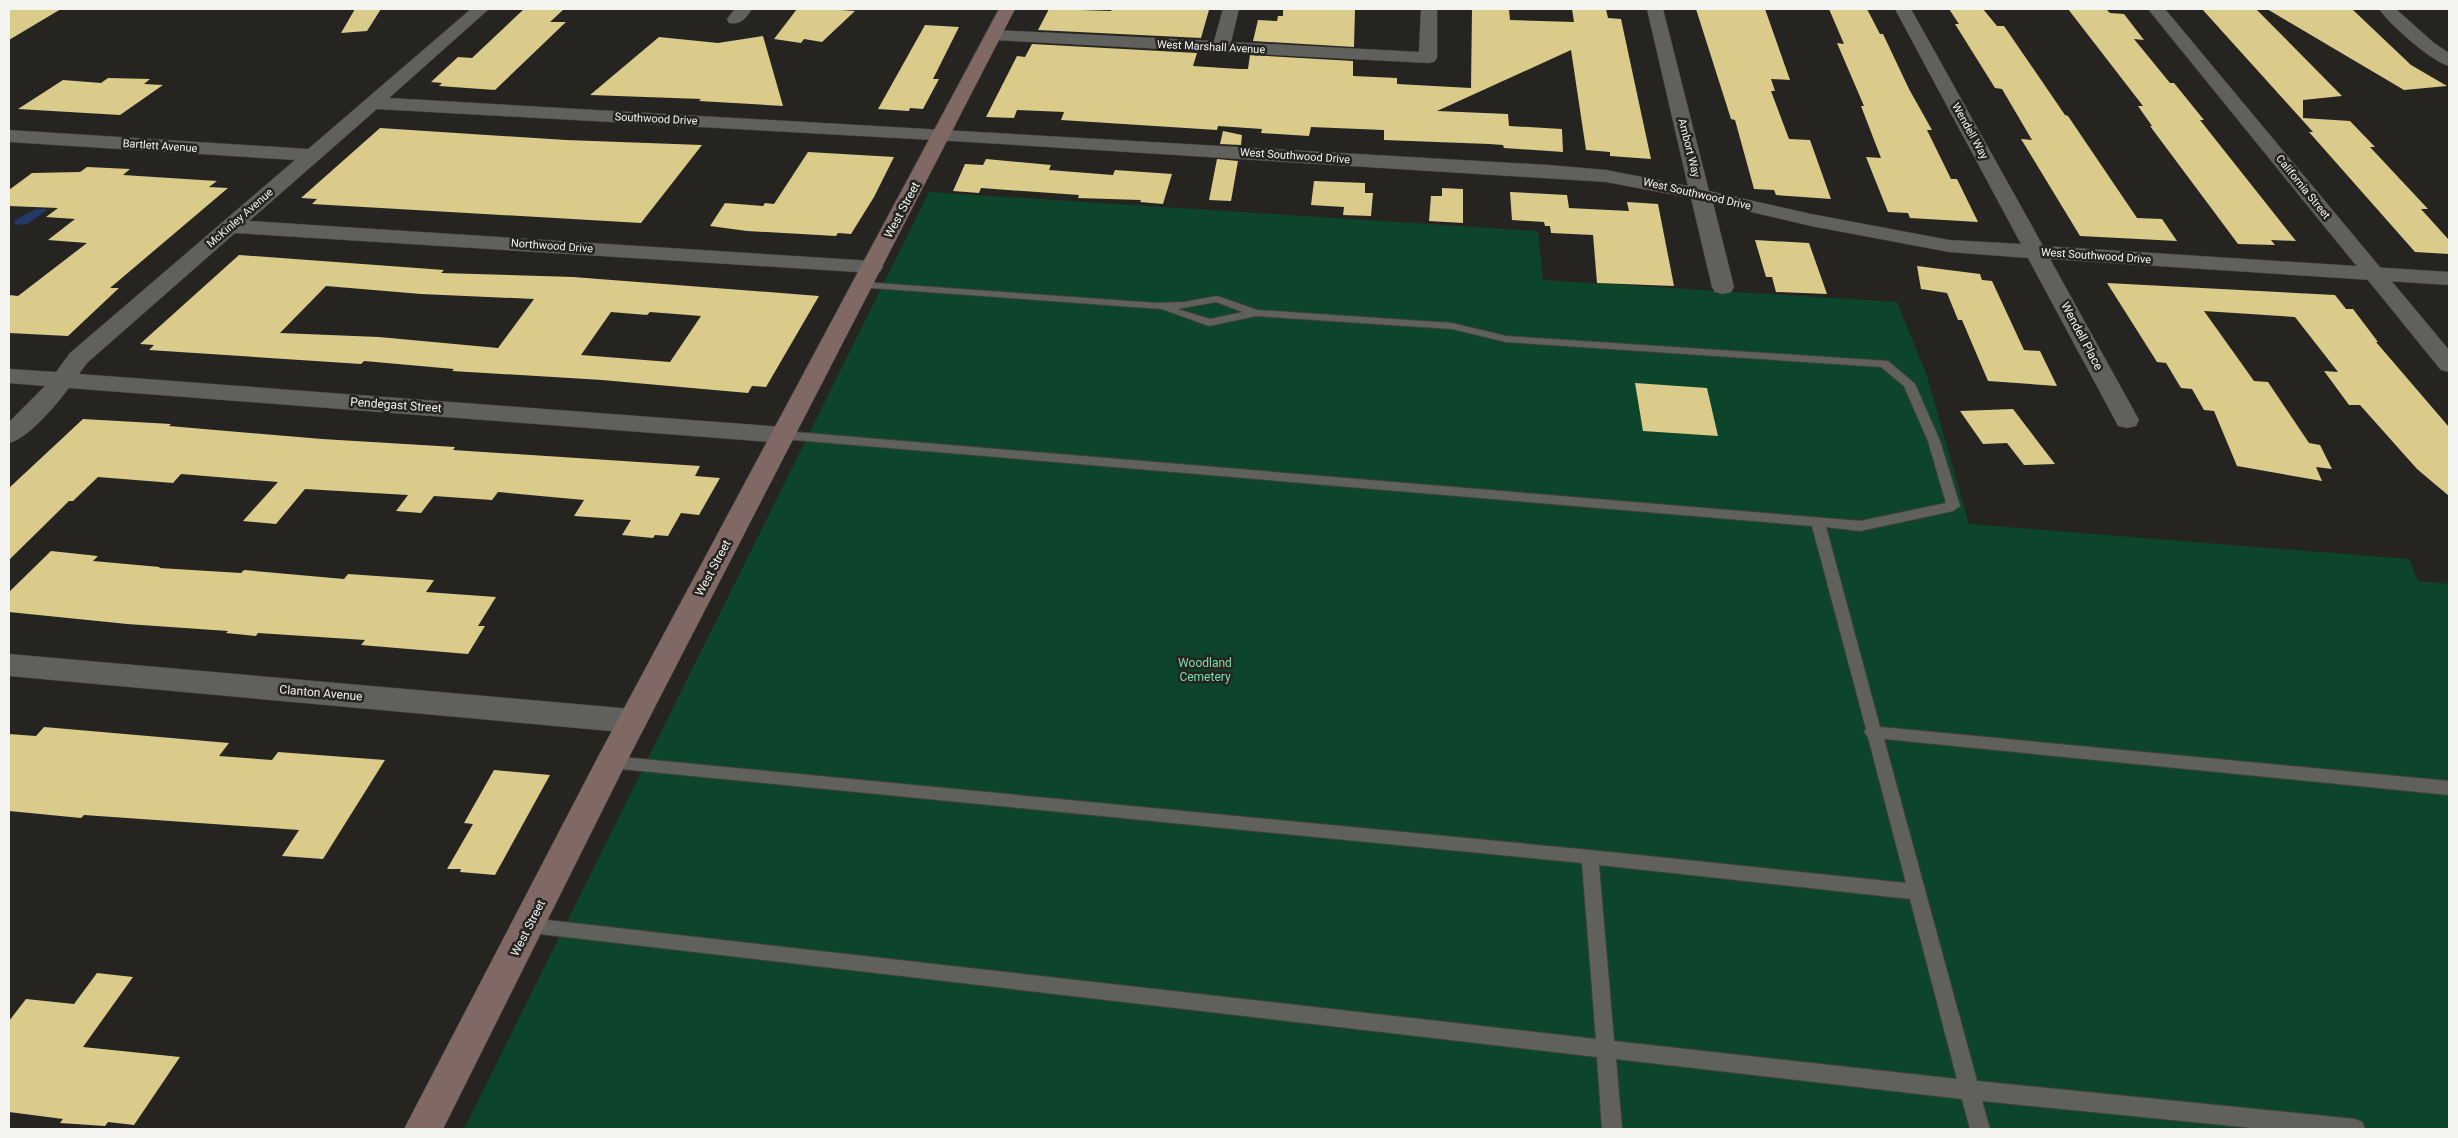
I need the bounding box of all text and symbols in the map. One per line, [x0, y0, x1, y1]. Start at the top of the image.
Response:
street label: West Marshall Avenue [1156, 38, 1266, 56]
street label: Wendell Way [1949, 101, 1991, 162]
street label: Southwood Drive [614, 110, 698, 128]
street label: Ambort Way [1675, 117, 1703, 180]
street label: Bartlett Avenue [122, 137, 198, 155]
street label: West Southwood Drive [1239, 146, 1351, 166]
street label: California Street [2273, 152, 2333, 222]
street label: West Southwood Drive [1642, 175, 1752, 213]
street label: West Street [881, 179, 923, 240]
street label: McKinley Avenue [204, 186, 276, 250]
street label: Northwood Drive [511, 237, 594, 255]
street label: West Southwood Drive [2040, 246, 2152, 266]
street label: Wendell Place [2058, 300, 2106, 372]
street label: Pendegast Street [350, 395, 442, 415]
street label: West Street [692, 537, 734, 598]
park label: Woodland Cemetery [1178, 656, 1232, 684]
street label: Clanton Avenue [279, 682, 363, 704]
street label: West Street [508, 897, 548, 959]

